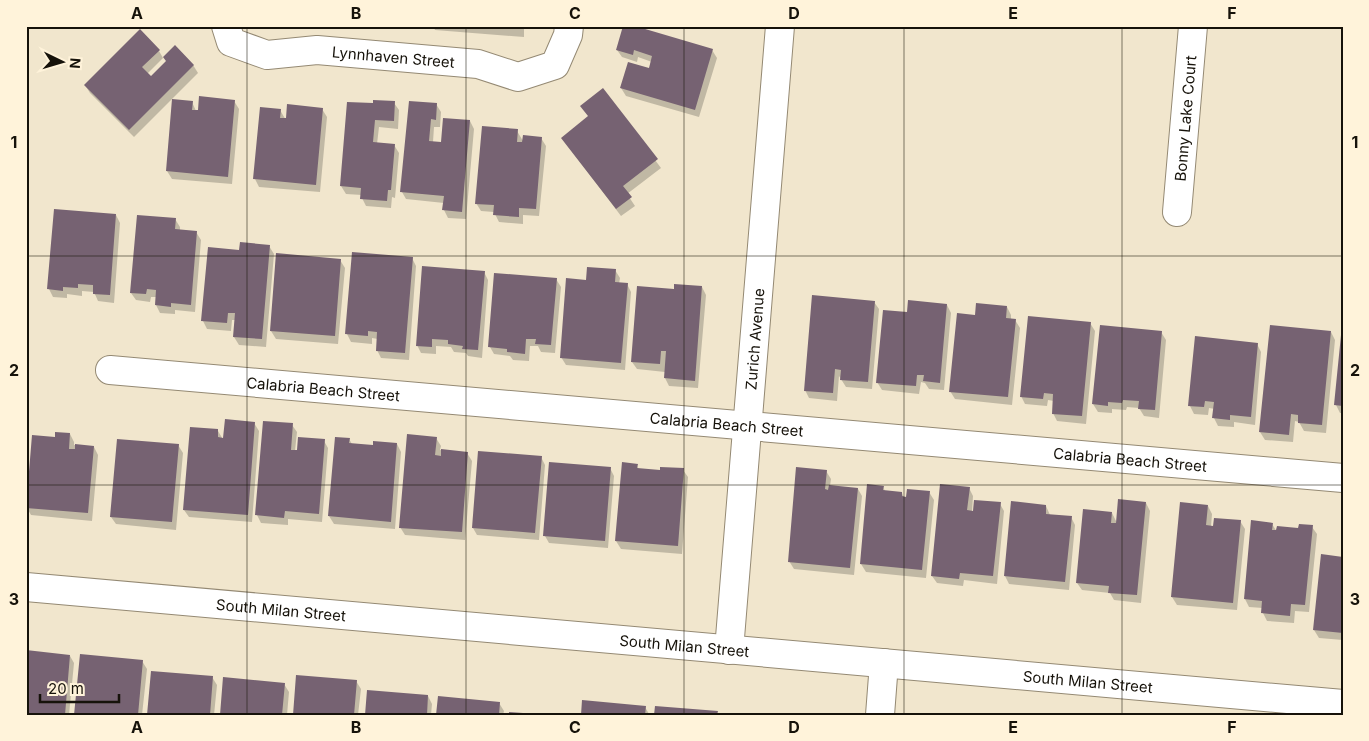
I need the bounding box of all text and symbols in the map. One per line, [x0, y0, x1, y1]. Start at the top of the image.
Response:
text: A [131, 3, 143, 23]
text: B [351, 3, 361, 23]
text: C [569, 3, 581, 23]
text: D [788, 3, 800, 23]
text: E [1008, 3, 1018, 23]
text: F [1227, 3, 1237, 23]
north arrow [38, 38, 88, 88]
street label: Lynnhaven Street [331, 42, 456, 71]
street label: Bonny Lake Court [1170, 54, 1200, 182]
text: N [67, 57, 84, 69]
text: 1 [11, 132, 17, 152]
text: 1 [1352, 132, 1358, 152]
street label: Zurich Avenue [741, 287, 768, 391]
text: 2 [9, 360, 19, 380]
text: 2 [1350, 360, 1360, 380]
street label: Calabria Beach Street [246, 372, 401, 405]
street label: Calabria Beach Street [649, 408, 804, 440]
street label: Calabria Beach Street [1053, 443, 1208, 476]
text: 3 [9, 589, 19, 609]
text: 3 [1350, 589, 1360, 609]
street label: South Milan Street [215, 594, 347, 625]
street label: South Milan Street [619, 630, 750, 661]
street label: South Milan Street [1022, 666, 1154, 697]
scale bar [40, 671, 119, 703]
text: 20 m [48, 679, 84, 698]
text: A [131, 717, 143, 737]
text: B [351, 717, 361, 737]
text: C [569, 717, 581, 737]
text: D [788, 717, 800, 737]
text: E [1008, 717, 1018, 737]
text: F [1227, 717, 1237, 737]

